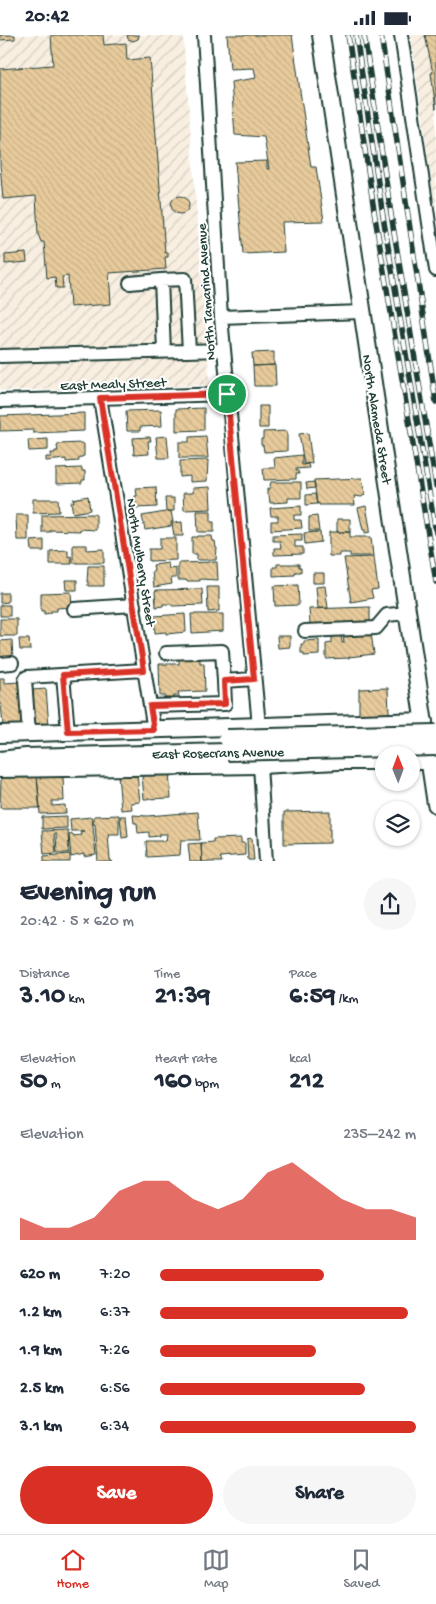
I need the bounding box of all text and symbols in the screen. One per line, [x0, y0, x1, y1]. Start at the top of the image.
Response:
text: 20:42 [25, 6, 69, 29]
street label: North Tamarind Avenue [194, 222, 221, 361]
street label: North Alameda Street [357, 353, 394, 487]
pin [206, 373, 248, 415]
street label: East Mealy Street [60, 375, 168, 396]
icon: arrive [213, 380, 241, 408]
street label: North Mulberry Street [121, 497, 158, 629]
street label: East Rosecrans Avenue [152, 745, 285, 764]
north arrow [375, 746, 420, 791]
map controls [375, 746, 420, 846]
button: layers [375, 801, 420, 846]
text: Evening run [20, 877, 156, 910]
button: share [364, 878, 416, 930]
text: 20:42 · 5 × 620 m [20, 913, 134, 932]
text: Distance [20, 966, 69, 983]
text: Time [155, 966, 180, 983]
text: Pace [289, 966, 317, 983]
text: 3.10 [20, 983, 65, 1012]
text: 21:39 [155, 983, 210, 1012]
text: 6:59 [289, 983, 336, 1012]
text: km [65, 991, 85, 1008]
text: /km [336, 991, 358, 1008]
text: Elevation [20, 1051, 76, 1068]
text: Heart rate [155, 1051, 217, 1068]
text: kcal [289, 1051, 311, 1068]
text: 50 [20, 1068, 47, 1097]
text: 160 [155, 1068, 192, 1097]
text: 212 [289, 1068, 324, 1097]
text: m [47, 1076, 61, 1093]
text: bpm [192, 1076, 219, 1093]
text: Elevation [20, 1126, 84, 1145]
text: 235–242 m [343, 1126, 416, 1145]
text: 620 m [20, 1266, 60, 1285]
text: 7:20 [100, 1266, 130, 1285]
text: 1.2 km [20, 1304, 62, 1323]
text: 6:37 [100, 1304, 130, 1323]
text: 1.9 km [20, 1342, 62, 1361]
text: 7:26 [100, 1342, 129, 1361]
text: 2.5 km [20, 1380, 64, 1399]
text: 6:56 [100, 1380, 130, 1399]
text: 3.1 km [20, 1418, 62, 1437]
text: 6:34 [100, 1418, 129, 1437]
button: Save [20, 1466, 213, 1524]
button: Share [223, 1466, 416, 1524]
tab: Home [57, 1546, 89, 1593]
tab: Map [202, 1546, 230, 1593]
tab: Saved [343, 1546, 379, 1593]

